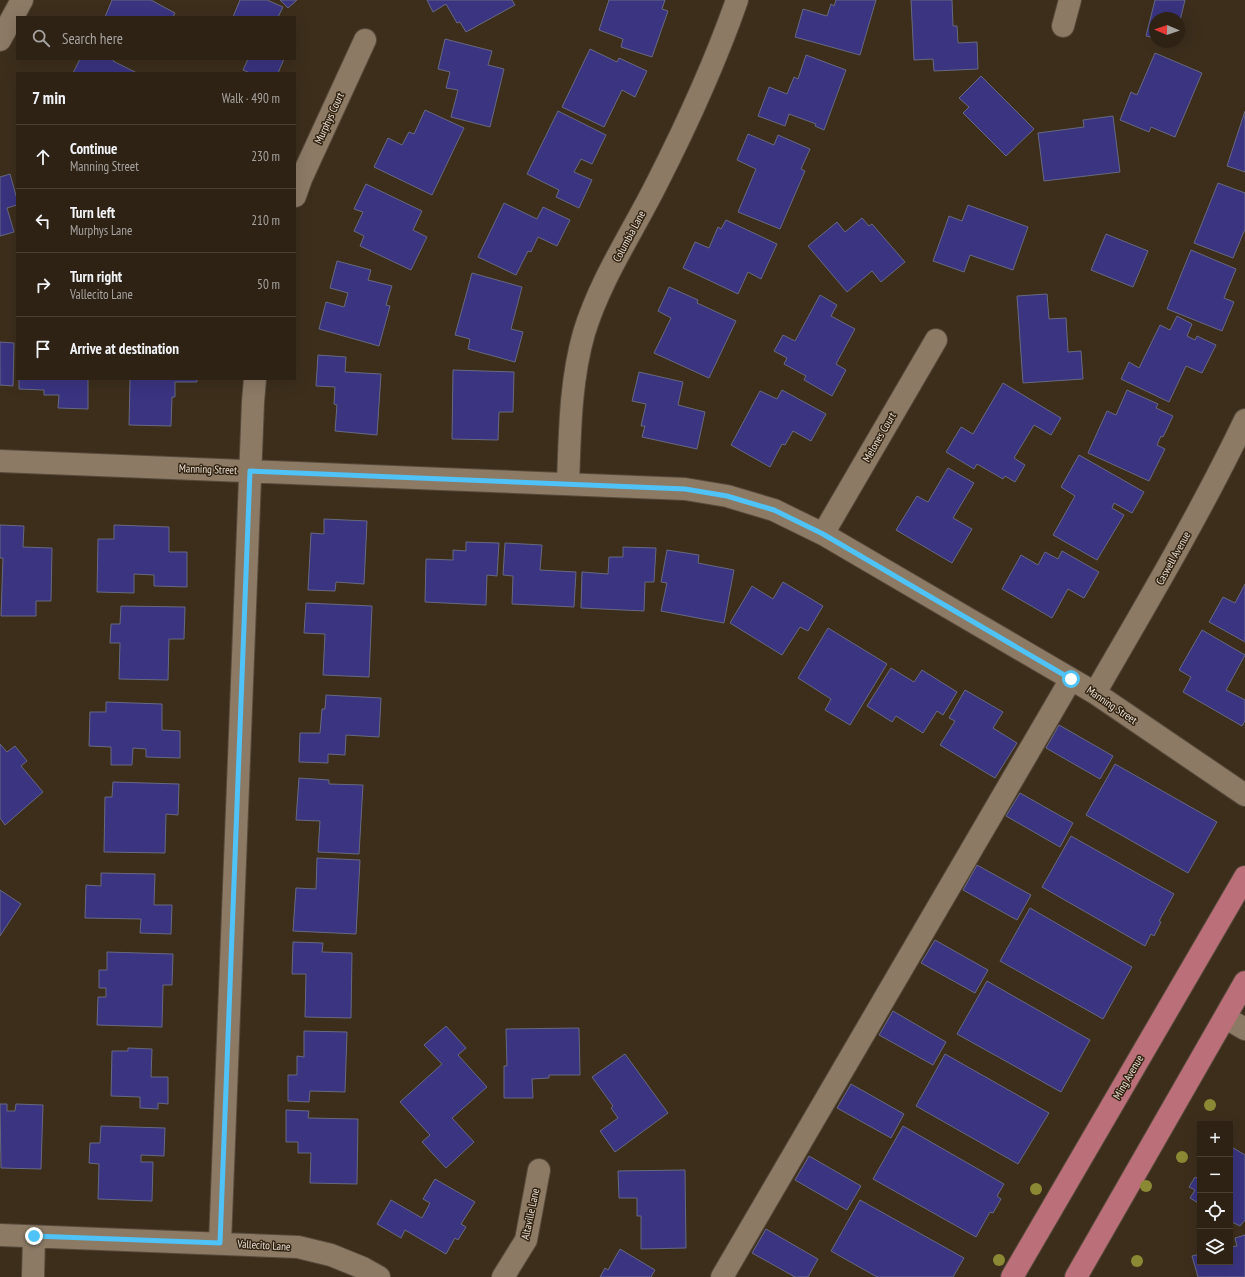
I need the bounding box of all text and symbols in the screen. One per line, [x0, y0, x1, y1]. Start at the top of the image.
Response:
north arrow [1149, 12, 1185, 48]
search box [16, 16, 296, 60]
icon: search [30, 27, 52, 49]
text: Search here [62, 29, 123, 48]
text: 7 min [32, 87, 66, 109]
text: Walk · 490 m [222, 90, 280, 107]
street label: Murphys Court [311, 90, 347, 146]
text: Continue [70, 139, 117, 158]
icon: ahead [32, 146, 54, 168]
text: 230 m [251, 148, 280, 165]
text: Manning Street [70, 158, 139, 175]
text: Turn left [70, 203, 115, 222]
street label: Columbia Lane [610, 208, 649, 264]
icon: left [32, 210, 54, 232]
text: 210 m [251, 212, 280, 229]
text: Murphys Lane [70, 222, 132, 239]
text: Turn right [70, 267, 122, 286]
icon: right [32, 274, 54, 296]
text: 50 m [257, 276, 280, 293]
text: Vallecito Lane [70, 286, 133, 303]
icon: arrive [32, 338, 54, 360]
text: Arrive at destination [70, 339, 179, 358]
street label: Melones Court [859, 410, 899, 464]
street label: Manning Street [179, 461, 237, 477]
street label: Caswell Avenue [1153, 528, 1194, 587]
route start [1062, 670, 1080, 688]
street label: Manning Street [1084, 683, 1140, 727]
street label: Ming Avenue [1110, 1052, 1146, 1102]
map controls [1197, 1121, 1233, 1265]
button: + [1197, 1121, 1233, 1157]
button: − [1197, 1157, 1233, 1193]
street label: Altaville Lane [518, 1187, 542, 1241]
button: locate [1197, 1193, 1233, 1229]
route end [25, 1227, 43, 1245]
button: layers [1197, 1229, 1233, 1265]
street label: Vallecito Lane [236, 1237, 291, 1253]

